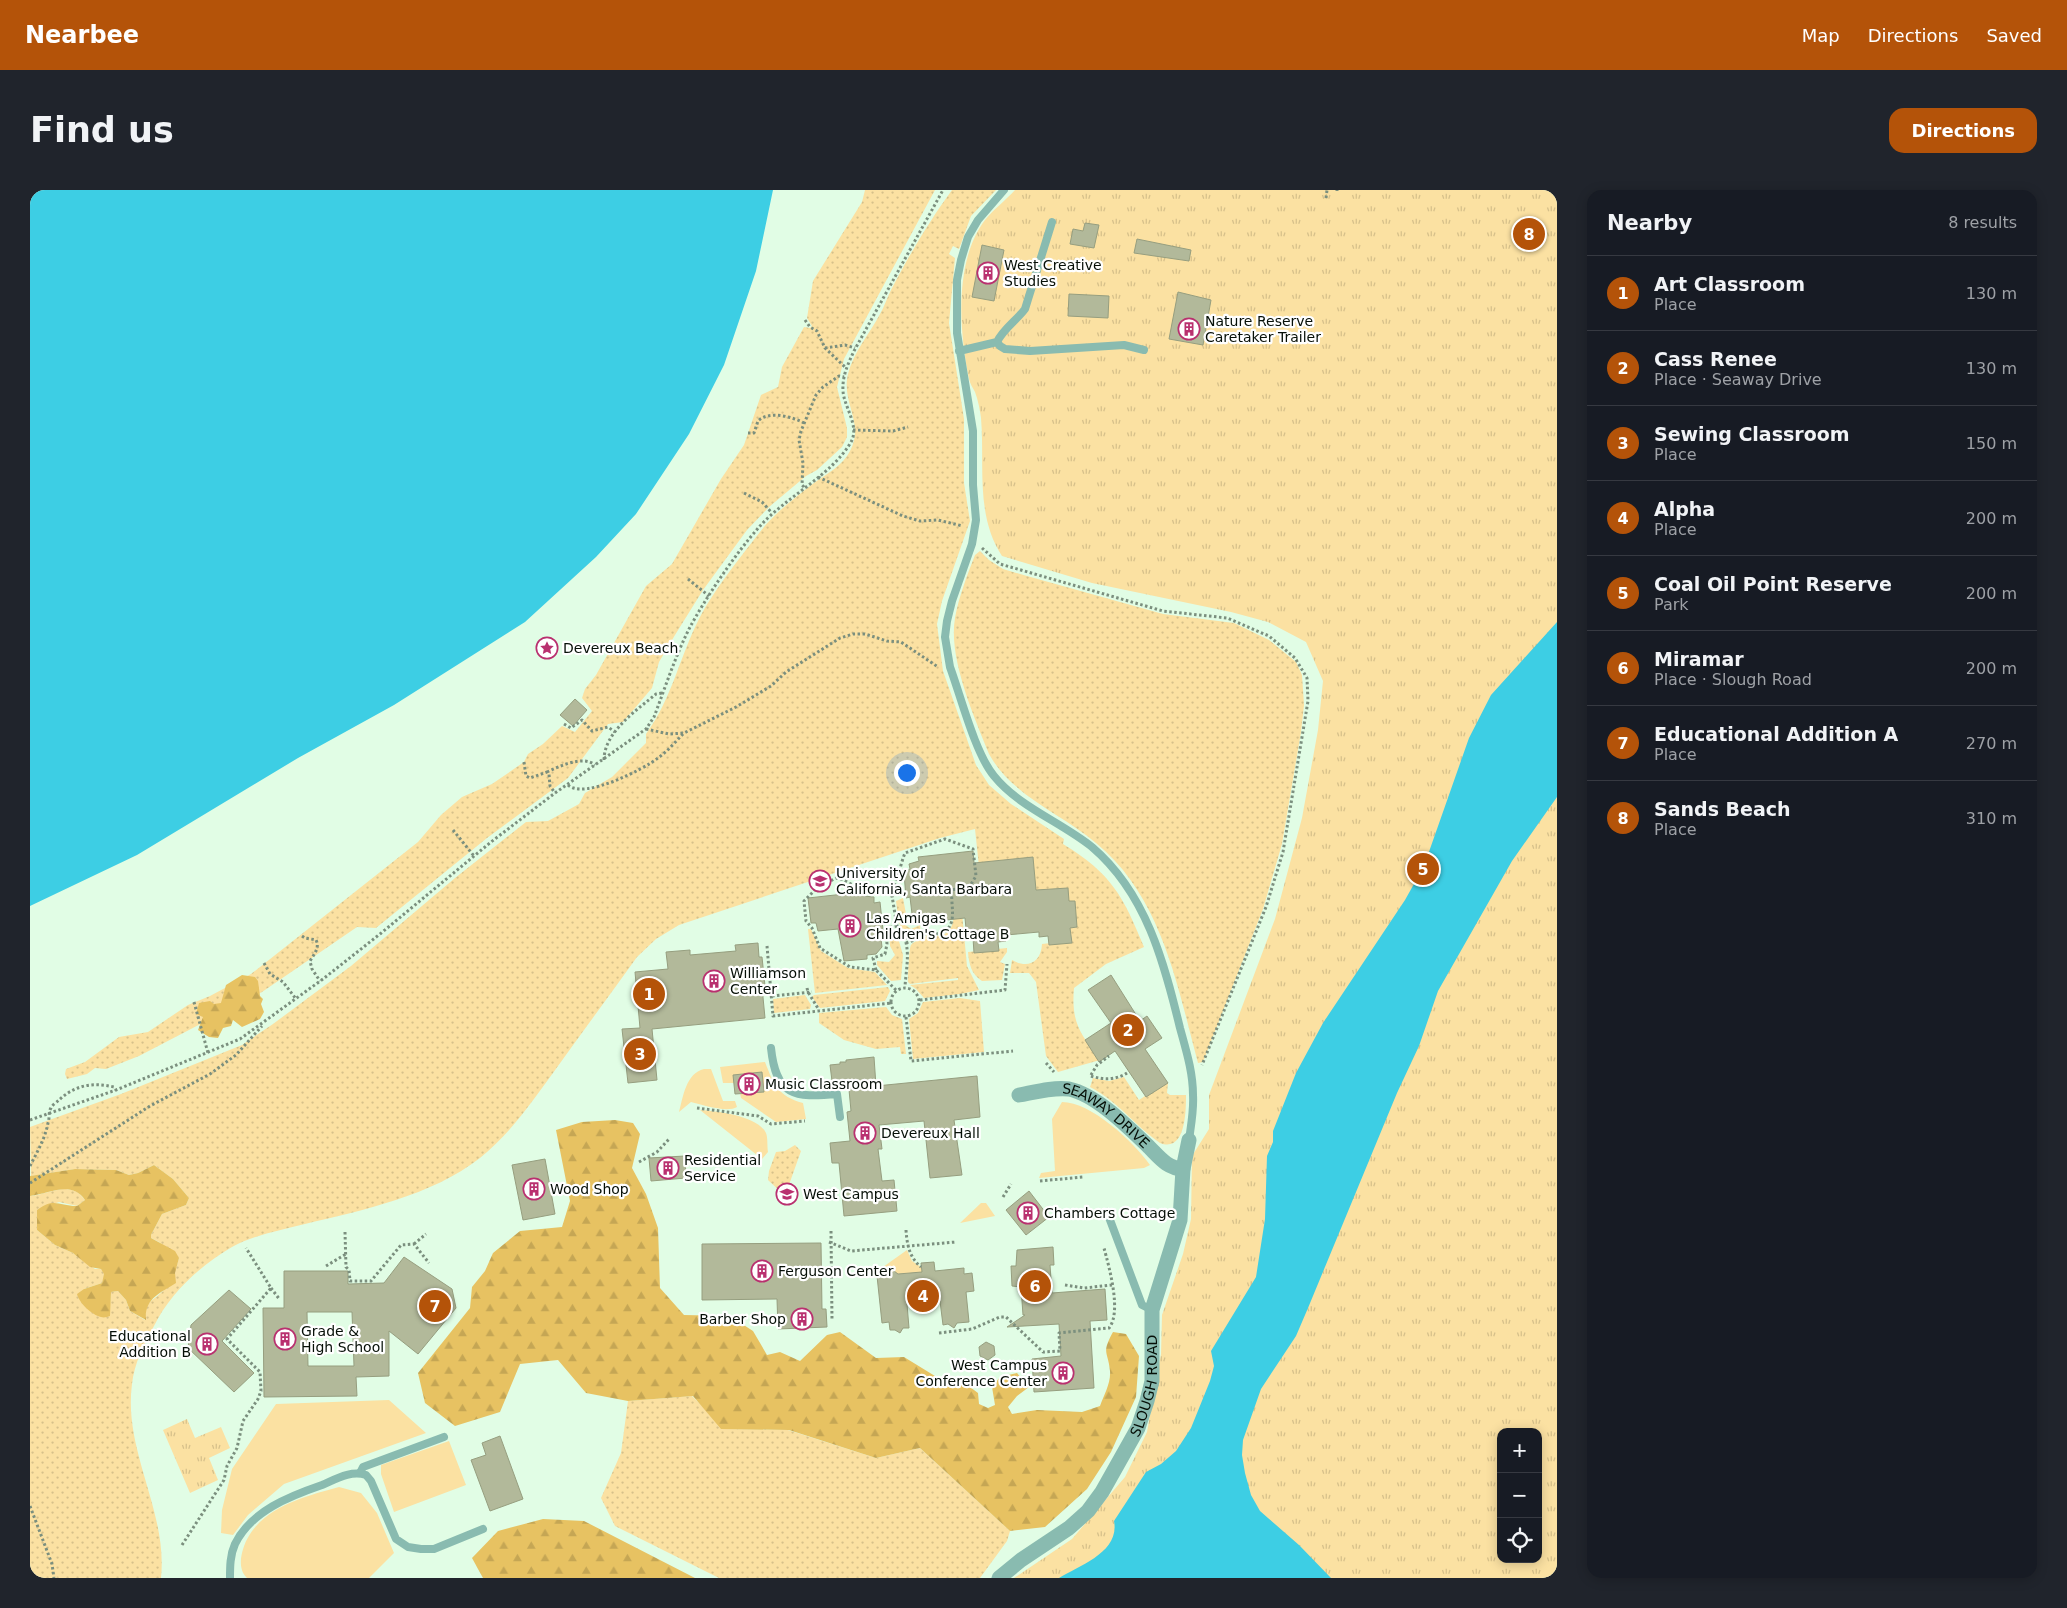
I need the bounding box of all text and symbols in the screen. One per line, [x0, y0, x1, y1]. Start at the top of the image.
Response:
text: Nearbee [25, 21, 139, 49]
text: Map [1802, 25, 1840, 46]
text: Directions [1868, 25, 1958, 46]
text: Saved [1986, 25, 2042, 46]
button: Directions [1889, 108, 2037, 153]
text: Find us [30, 110, 174, 150]
text: Nearby [1607, 211, 1692, 235]
text: 8 results [1948, 213, 2017, 232]
pin: 8 [1513, 215, 1545, 253]
place label: West Creative Studies [1004, 257, 1102, 289]
building icon: West Creative Studies [976, 261, 1000, 285]
text: Art Classroom [1654, 273, 1805, 295]
text: 1 [1617, 284, 1629, 303]
text: 130 m [1966, 284, 2017, 303]
text: Place [1654, 295, 1697, 314]
place label: Nature Reserve Caretaker Trailer [1205, 313, 1321, 345]
building icon: Nature Reserve Caretaker Trailer [1177, 317, 1201, 341]
text: Cass Renee [1654, 348, 1777, 370]
text: 2 [1617, 359, 1629, 378]
text: 130 m [1966, 359, 2017, 378]
text: Place · Seaway Drive [1654, 370, 1822, 389]
text: Sewing Classroom [1654, 423, 1850, 445]
text: 3 [1617, 434, 1629, 453]
text: 150 m [1966, 434, 2017, 453]
text: Place [1654, 445, 1697, 464]
text: Alpha [1654, 498, 1715, 520]
text: 4 [1617, 509, 1629, 528]
text: 200 m [1966, 509, 2017, 528]
text: Place [1654, 520, 1697, 539]
text: Coal Oil Point Reserve [1654, 573, 1892, 595]
text: 5 [1617, 584, 1629, 603]
text: 200 m [1966, 584, 2017, 603]
text: Park [1654, 595, 1689, 614]
place icon: Devereux Beach [535, 636, 559, 660]
place label: Devereux Beach [563, 640, 678, 656]
text: Miramar [1654, 648, 1744, 670]
text: 6 [1617, 659, 1629, 678]
text: 200 m [1966, 659, 2017, 678]
text: Place · Slough Road [1654, 670, 1812, 689]
text: Educational Addition A [1654, 723, 1898, 745]
text: 7 [1617, 734, 1629, 753]
text: 270 m [1966, 734, 2017, 753]
text: Place [1654, 745, 1697, 764]
your location [894, 760, 920, 786]
text: Sands Beach [1654, 798, 1791, 820]
text: 8 [1617, 809, 1629, 828]
text: 310 m [1966, 809, 2017, 828]
text: Place [1654, 820, 1697, 839]
pin: 5 [1407, 850, 1439, 888]
place label: University of California, Santa Barbara [836, 865, 1012, 897]
school or university icon: University of California, Santa Barbara [808, 869, 832, 893]
place label: Las Amigas Children's Cottage B [866, 910, 1009, 942]
building icon: Las Amigas Children's Cottage B [838, 914, 862, 938]
place label: Williamson Center [730, 965, 806, 997]
building icon: Williamson Center [702, 969, 726, 993]
pin: 1 [633, 975, 665, 1013]
pin: 2 [1112, 1011, 1144, 1049]
pin: 3 [624, 1035, 656, 1073]
building icon: Music Classroom [737, 1072, 761, 1096]
place label: Music Classroom [765, 1076, 882, 1092]
street label: SEAWAY DRIVE [1062, 1080, 1153, 1151]
building icon: Devereux Hall [853, 1121, 877, 1145]
place label: Devereux Hall [881, 1125, 980, 1141]
place label: Residential Service [684, 1152, 761, 1184]
building icon: Residential Service [656, 1156, 680, 1180]
building icon: Wood Shop [522, 1177, 546, 1201]
place label: Wood Shop [550, 1181, 629, 1197]
school or university icon: West Campus [775, 1182, 799, 1206]
place label: West Campus [803, 1186, 899, 1202]
building icon: Chambers Cottage [1016, 1201, 1040, 1225]
place label: Chambers Cottage [1044, 1205, 1175, 1221]
building icon: Ferguson Center [750, 1259, 774, 1283]
place label: Ferguson Center [778, 1263, 894, 1279]
pin: 6 [1019, 1267, 1051, 1305]
pin: 4 [907, 1277, 939, 1315]
pin: 7 [419, 1287, 451, 1325]
building icon: Barber Shop [790, 1307, 814, 1331]
place label: Barber Shop [699, 1311, 786, 1327]
place label: Grade & High School [301, 1323, 384, 1355]
building icon: Grade & High School [273, 1327, 297, 1351]
place label: Educational Addition B [109, 1328, 191, 1360]
building icon: Educational Addition B [195, 1332, 219, 1356]
street label: SLOUGH ROAD [1127, 1335, 1160, 1440]
place label: West Campus Conference Center [915, 1357, 1047, 1389]
building icon: West Campus Conference Center [1051, 1361, 1075, 1385]
map controls [1497, 1428, 1542, 1563]
button: + [1497, 1428, 1542, 1473]
button: − [1497, 1473, 1542, 1518]
button: locate [1497, 1518, 1542, 1563]

